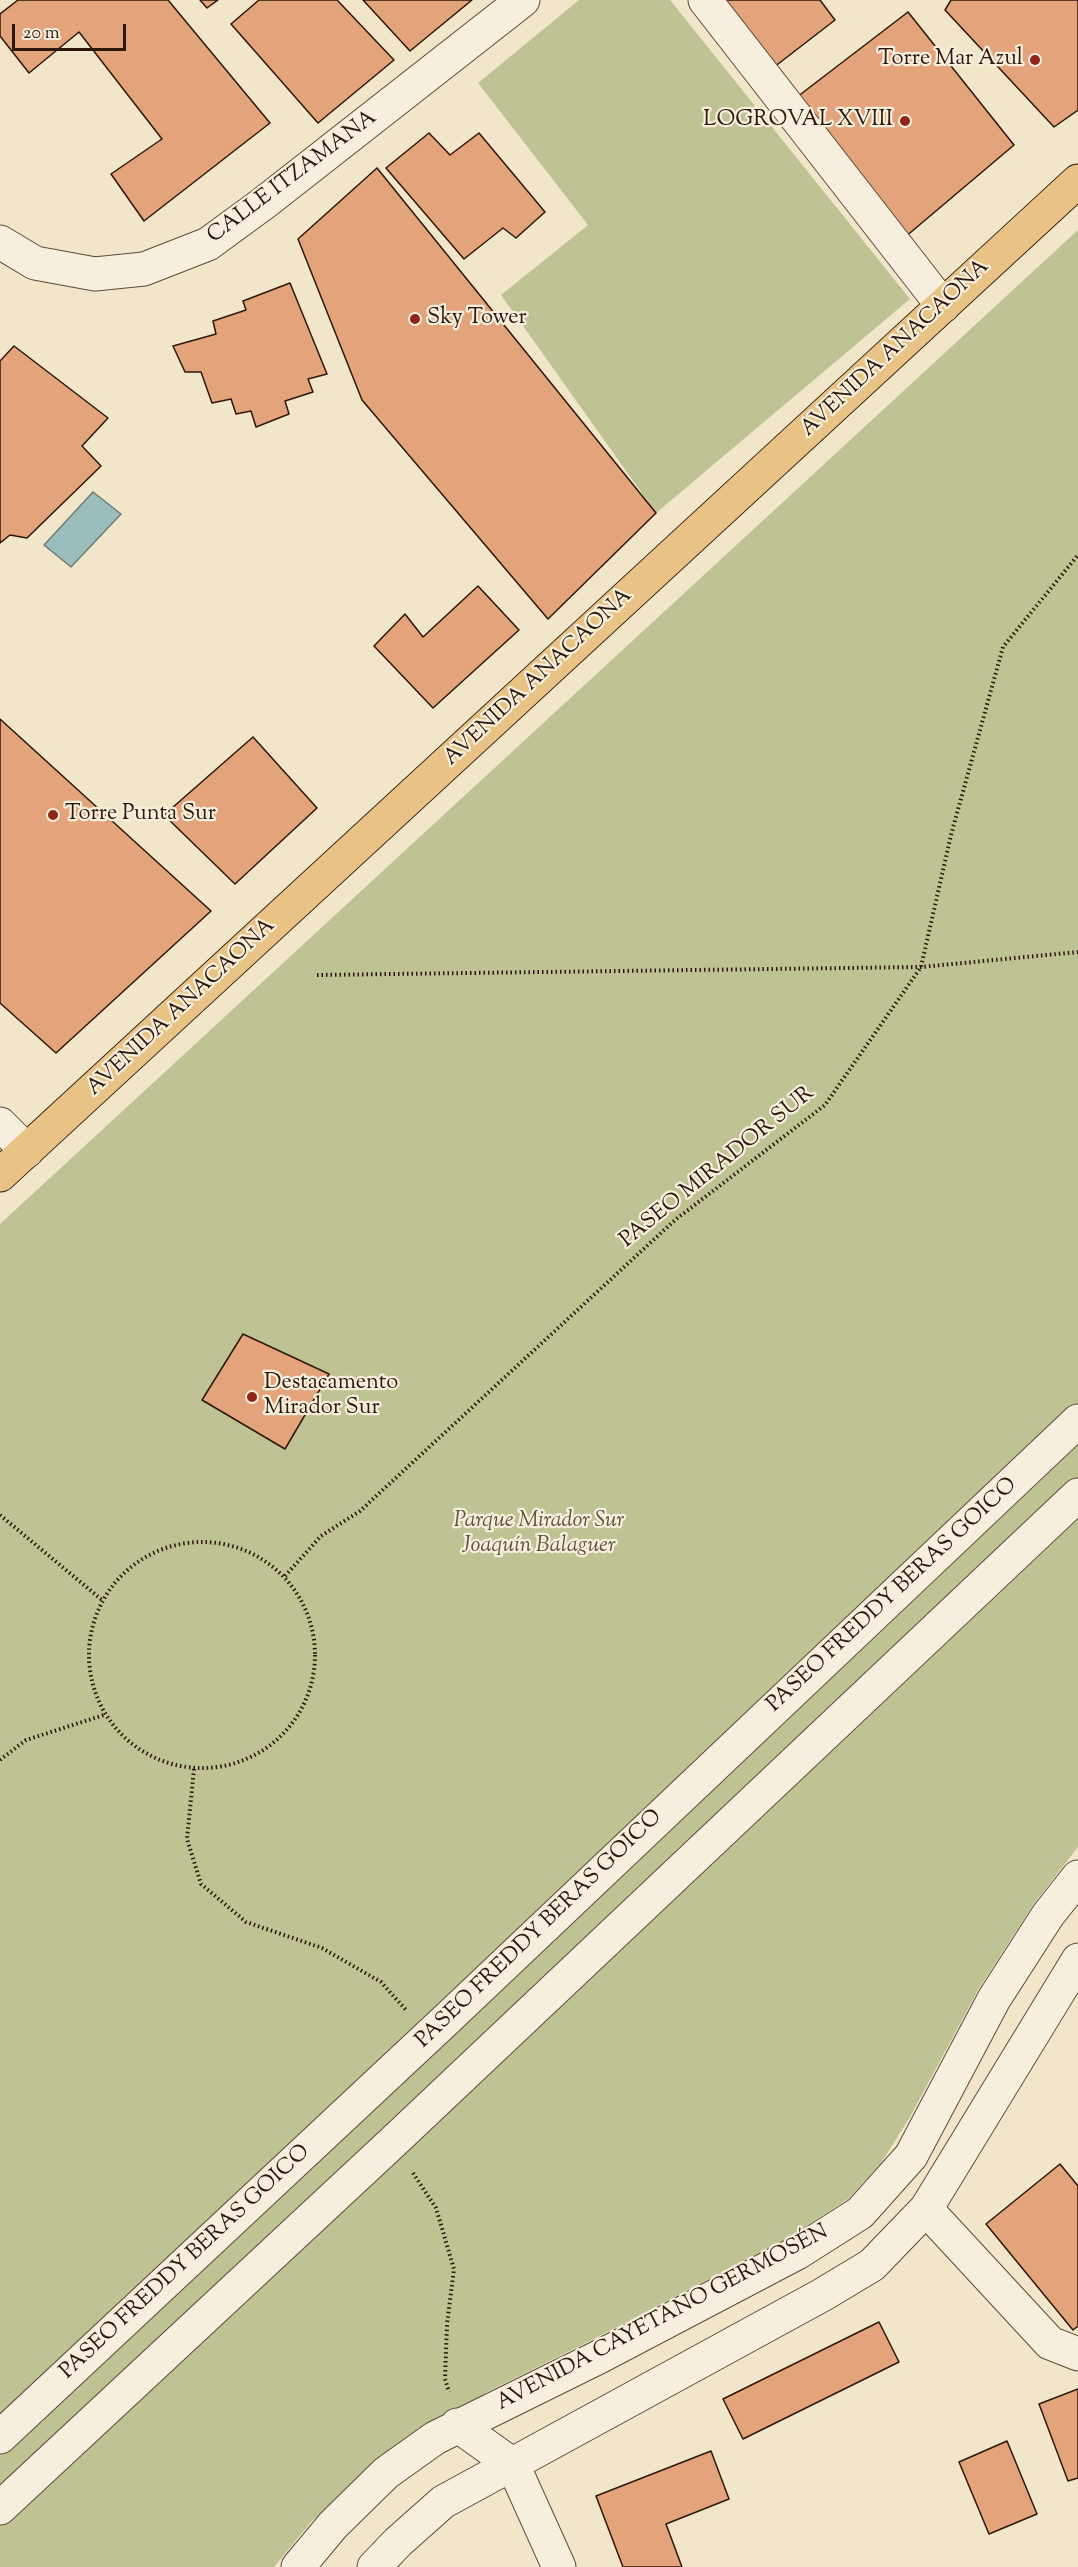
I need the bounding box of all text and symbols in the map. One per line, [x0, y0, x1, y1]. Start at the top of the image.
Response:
scale bar [15, 12, 129, 50]
text: 20 m [23, 21, 60, 47]
place label: Torre Mar Azul [878, 47, 1023, 73]
marker: Torre Mar Azul [1028, 53, 1042, 67]
street label: CALLE ITZAMANA [203, 106, 383, 250]
place label: LOGROVAL XVIII [703, 108, 893, 134]
marker: LOGROVAL XVIII [898, 114, 912, 128]
street label: AVENIDA ANACAONA [796, 255, 996, 443]
place label: Sky Tower [427, 306, 527, 332]
marker: Sky Tower [408, 312, 422, 326]
street label: AVENIDA ANACAONA [439, 584, 639, 772]
place label: Torre Punta Sur [65, 802, 216, 828]
marker: Torre Punta Sur [46, 808, 60, 822]
street label: AVENIDA ANACAONA [82, 914, 282, 1102]
street label: PASEO MIRADOR SUR [616, 1081, 820, 1255]
place label: Destacamento Mirador Sur [264, 1371, 398, 1422]
marker: Destacamento Mirador Sur [245, 1390, 259, 1404]
street label: PASEO FREDDY BERAS GOICO [762, 1473, 1024, 1719]
park label: Parque Mirador Sur Joaquín Balaguer [454, 1509, 624, 1560]
street label: PASEO FREDDY BERAS GOICO [411, 1805, 669, 2055]
street label: PASEO FREDDY BERAS GOICO [55, 2140, 317, 2386]
street label: AVENIDA CAYETANO GERMOSÉN [493, 2220, 833, 2418]

